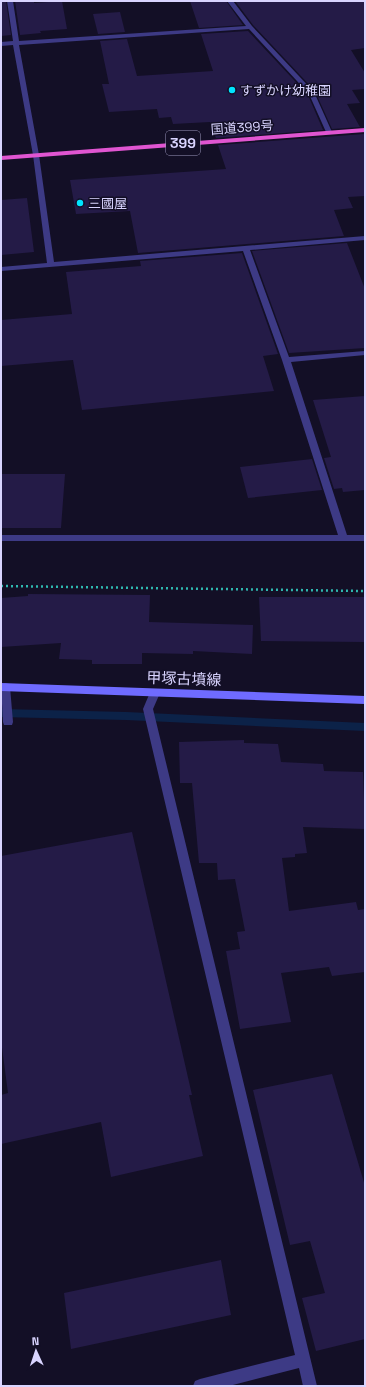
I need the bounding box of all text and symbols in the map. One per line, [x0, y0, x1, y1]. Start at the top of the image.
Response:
place label: すずかけ幼稚園 [240, 82, 331, 99]
marker: すずかけ幼稚園 [227, 85, 237, 95]
street label: 国道399号 [210, 117, 274, 138]
road number: 399 [166, 131, 200, 155]
place label: 三國屋 [88, 195, 127, 212]
marker: 三國屋 [75, 198, 85, 208]
street label: 甲塚古墳線 [146, 668, 222, 689]
north arrow [16, 1331, 56, 1371]
text: N [31, 1334, 40, 1348]

